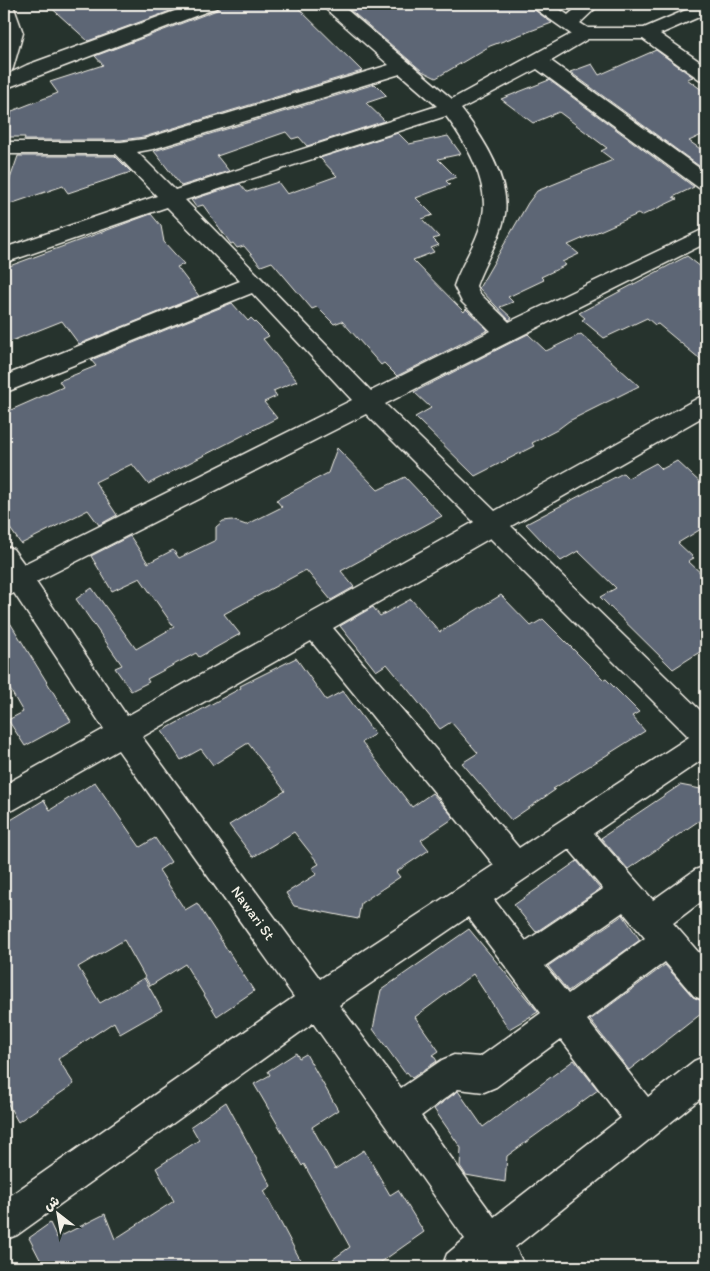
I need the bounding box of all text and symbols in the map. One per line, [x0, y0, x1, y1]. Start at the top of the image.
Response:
street label: Nawari St [227, 882, 279, 944]
north arrow [32, 1188, 82, 1238]
text: ش [41, 1192, 63, 1215]

